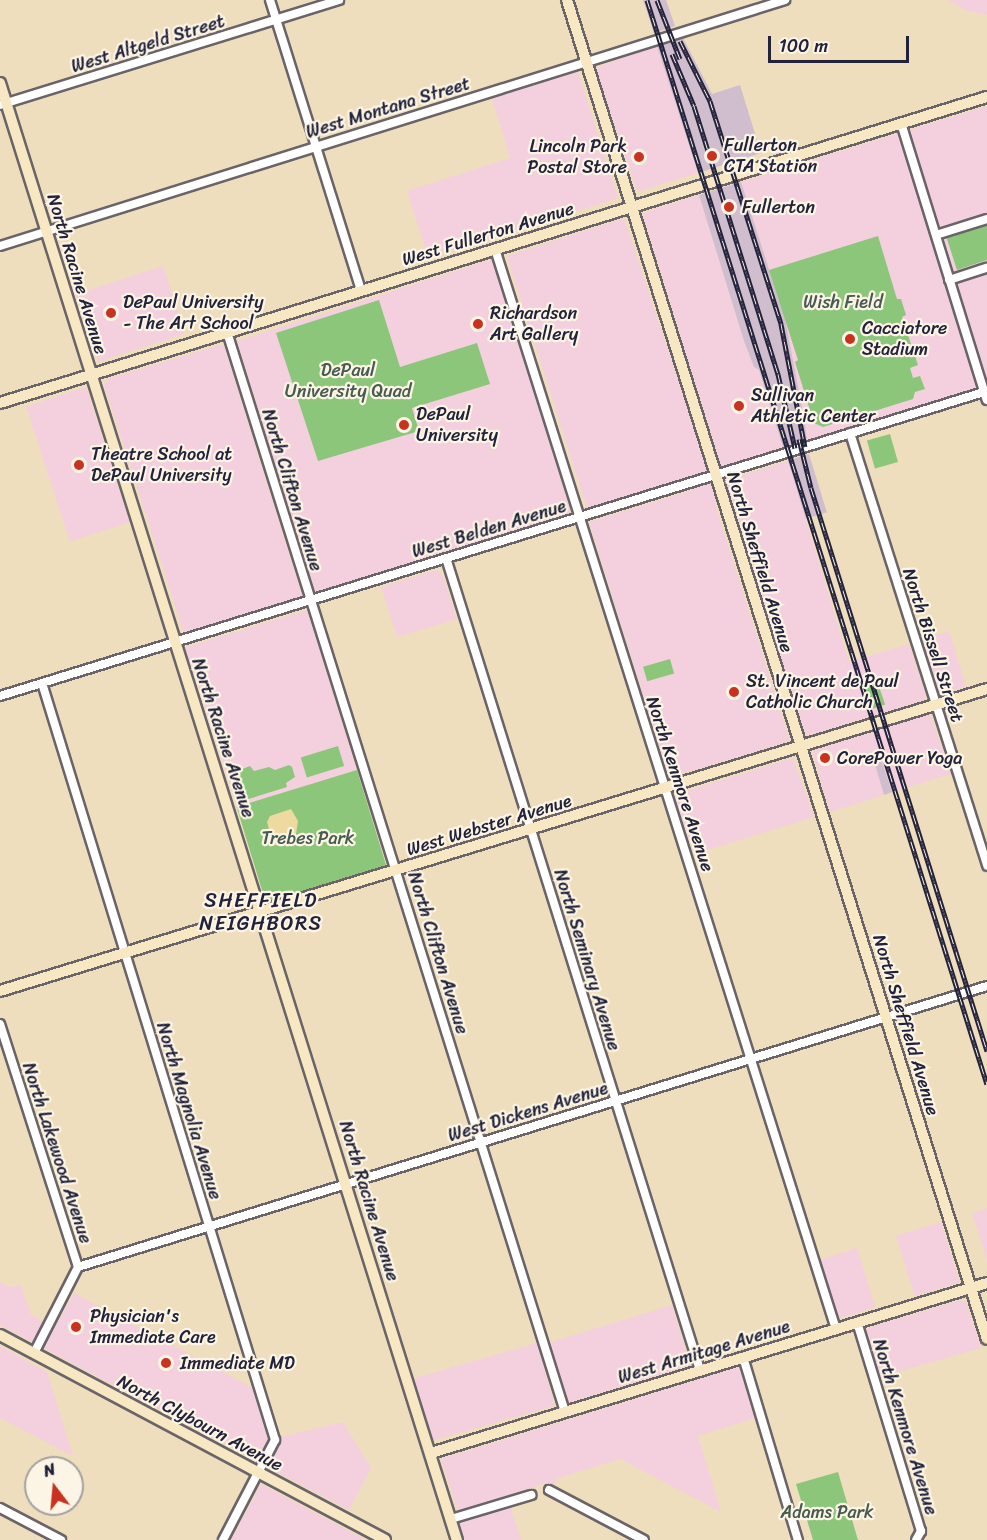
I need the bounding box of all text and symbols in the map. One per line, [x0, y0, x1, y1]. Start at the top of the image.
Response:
street label: West Altgeld Street [69, 10, 227, 78]
scale bar [771, 24, 912, 62]
text: 100 m [779, 30, 828, 62]
street label: West Montana Street [303, 73, 473, 143]
place label: Fullerton CTA Station [724, 135, 819, 178]
place label: Lincoln Park Postal Store [527, 136, 627, 178]
marker: Fullerton CTA Station [705, 149, 719, 163]
marker: Lincoln Park Postal Store [632, 150, 646, 164]
street label: North Racine Avenue [42, 192, 112, 356]
place label: Fullerton [742, 196, 815, 218]
street label: West Fullerton Avenue [399, 198, 577, 270]
marker: Fullerton [720, 198, 738, 216]
park label: Wish Field [803, 291, 883, 313]
place label: DePaul University - The Art School [123, 292, 264, 334]
place label: Richardson Art Gallery [490, 303, 578, 346]
marker: DePaul University - The Art School [104, 306, 118, 320]
marker: Richardson Art Gallery [471, 317, 485, 331]
place label: Cacciatore Stadium [862, 318, 947, 360]
marker: Cacciatore Stadium [843, 332, 857, 346]
park label: DePaul University Quad [285, 360, 411, 403]
place label: Sullivan Athletic Center [751, 385, 876, 428]
marker: Sullivan Athletic Center [732, 399, 746, 413]
place label: DePaul University [416, 404, 498, 446]
street label: North Clifton Avenue [257, 406, 327, 574]
marker: DePaul University [397, 418, 411, 432]
place label: Theatre School at DePaul University [91, 444, 232, 486]
marker: Theatre School at DePaul University [72, 458, 86, 472]
street label: North Sheffield Avenue [722, 469, 798, 655]
street label: West Belden Avenue [409, 495, 569, 563]
street label: North Bissell Street [898, 565, 968, 725]
street label: North Racine Avenue [187, 656, 259, 820]
place label: St. Vincent de Paul Catholic Church [746, 671, 899, 714]
marker: St. Vincent de Paul Catholic Church [727, 685, 741, 699]
street label: North Kenmore Avenue [642, 694, 718, 874]
place label: CorePower Yoga [837, 747, 963, 769]
marker: CorePower Yoga [818, 751, 832, 765]
street label: West Webster Avenue [404, 790, 574, 860]
park label: Trebes Park [262, 827, 354, 849]
street label: North Seminary Avenue [549, 867, 625, 1053]
street label: North Clifton Avenue [403, 869, 473, 1037]
district label: SHEFFIELD NEIGHBORS [201, 888, 321, 935]
street label: North Sheffield Avenue [868, 932, 944, 1118]
street label: North Magnolia Avenue [152, 1020, 226, 1202]
street label: North Lakewood Avenue [17, 1060, 97, 1246]
street label: West Dickens Avenue [445, 1077, 611, 1147]
street label: North Racine Avenue [334, 1119, 404, 1283]
place label: Physician's Immediate Care [90, 1306, 216, 1348]
street label: West Armitage Avenue [616, 1316, 792, 1388]
marker: Physician's Immediate Care [67, 1318, 85, 1336]
street label: North Kenmore Avenue [868, 1337, 942, 1517]
place label: Immediate MD [180, 1352, 295, 1374]
marker: Immediate MD [157, 1354, 175, 1372]
street label: North Clybourn Avenue [114, 1370, 286, 1476]
text: N [40, 1455, 59, 1486]
north arrow [24, 1456, 84, 1516]
park label: Adams Park [780, 1501, 874, 1523]

